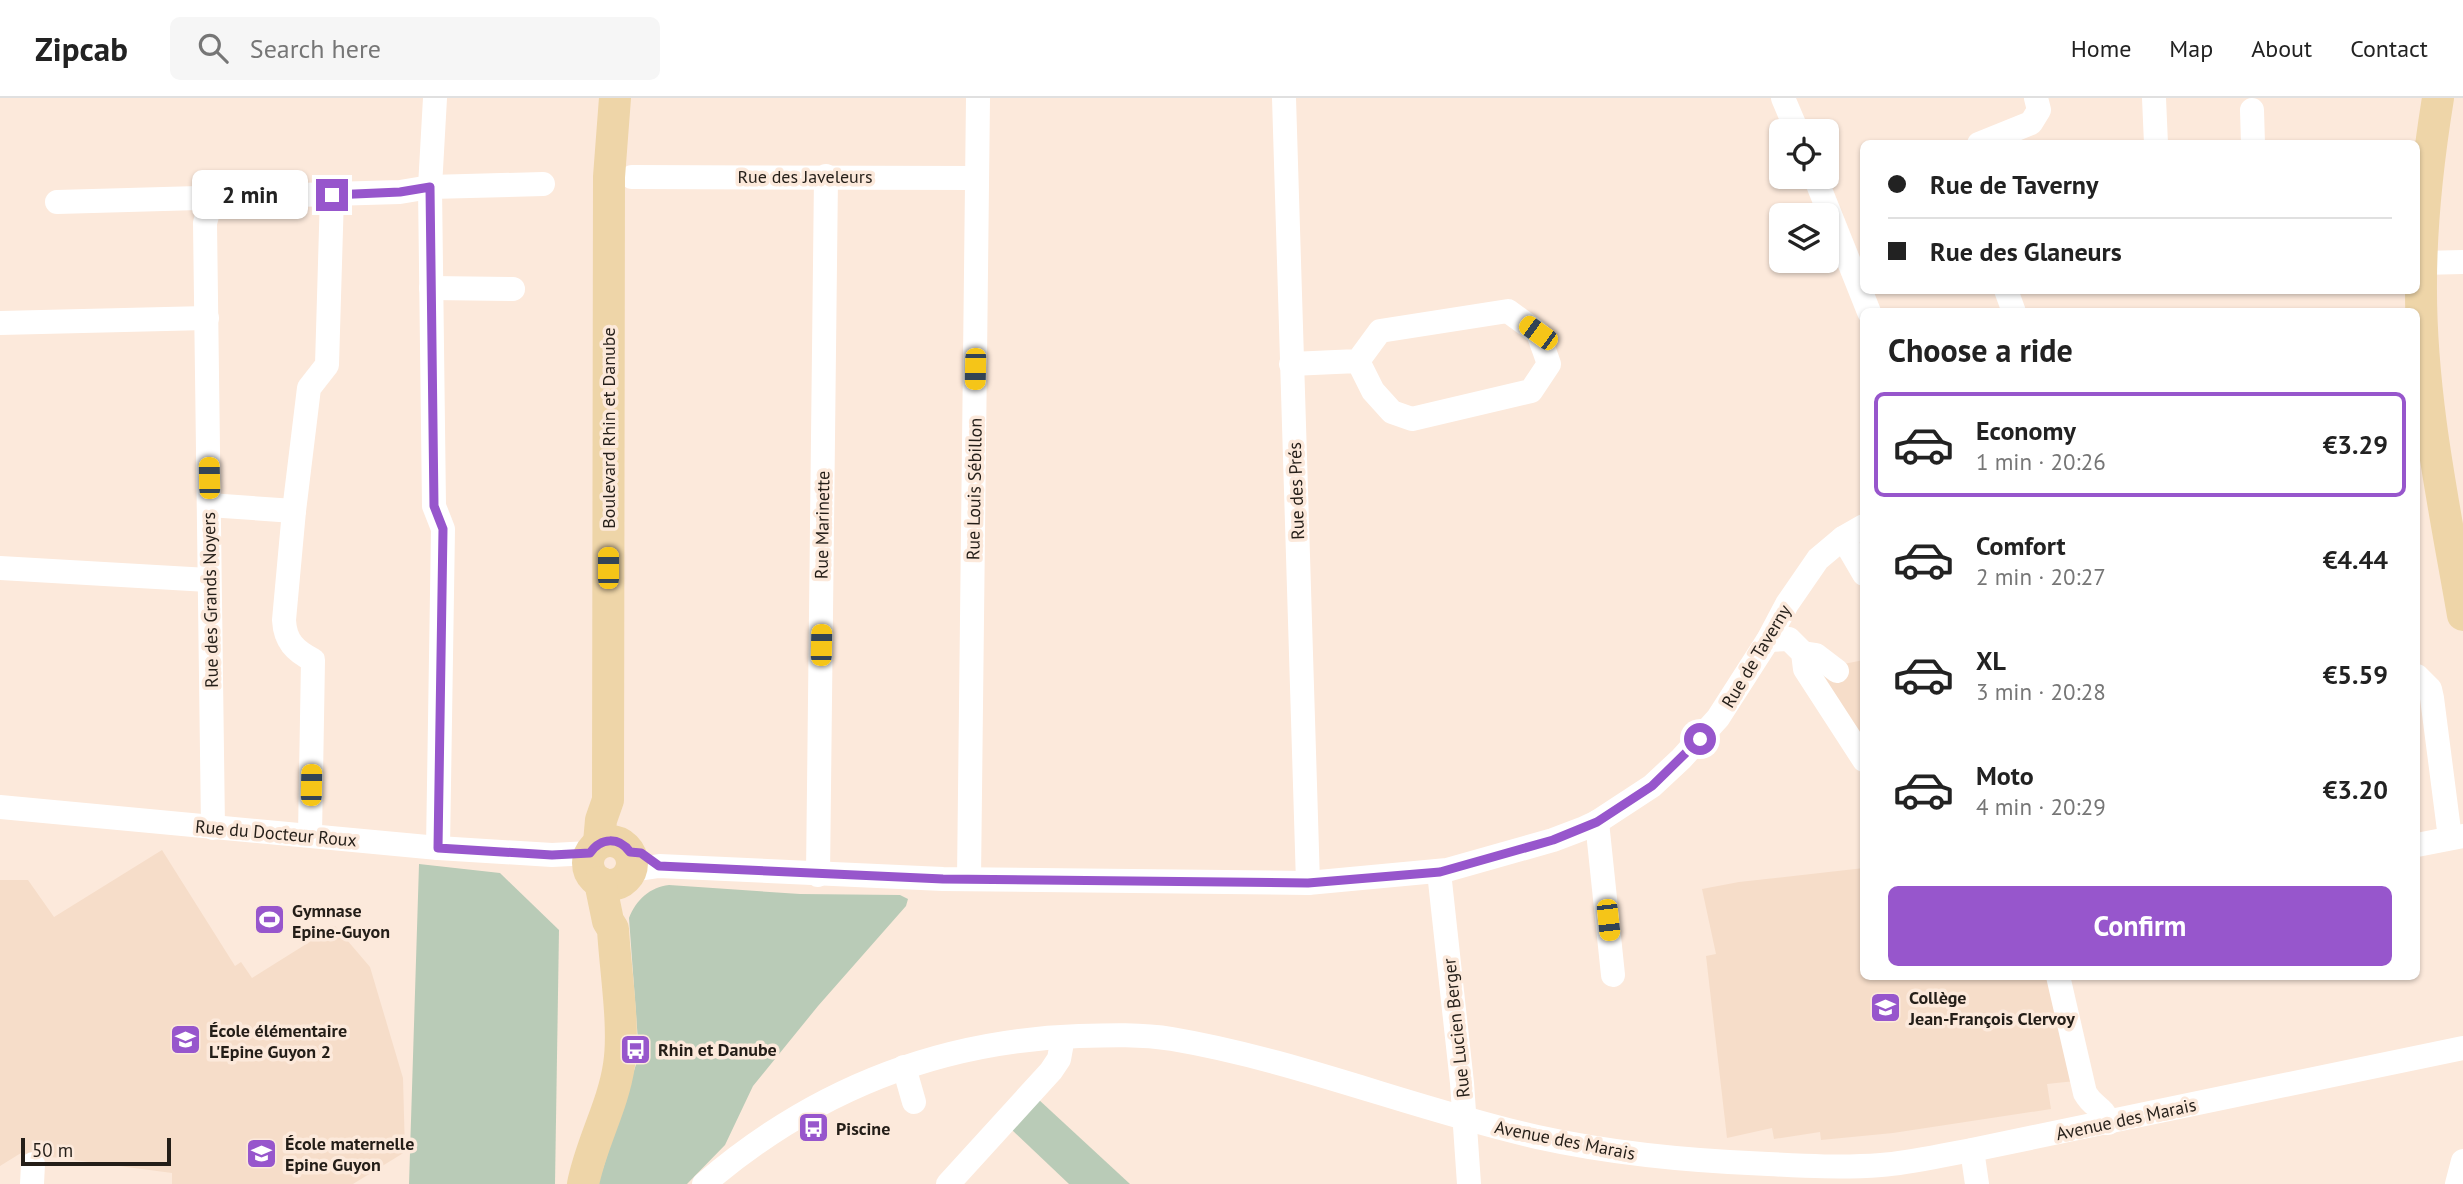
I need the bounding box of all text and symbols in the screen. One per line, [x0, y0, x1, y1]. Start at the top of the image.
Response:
search box [170, 17, 660, 80]
text: Zipcab [35, 27, 128, 70]
icon: search [194, 29, 232, 67]
text: Search here [250, 32, 381, 65]
text: Home [2071, 33, 2131, 64]
text: Map [2169, 33, 2213, 64]
text: About [2251, 33, 2312, 64]
text: Contact [2350, 33, 2428, 64]
map controls [1769, 119, 1839, 273]
button: locate [1769, 119, 1839, 189]
street label: Rue des Javeleurs [738, 165, 872, 188]
text: Rue de Taverny [1930, 168, 2098, 201]
callout: 2 min [192, 170, 308, 220]
route end [316, 179, 348, 211]
text: 2 min [222, 180, 278, 209]
button: layers [1769, 203, 1839, 273]
text: Rue des Glaneurs [1930, 235, 2122, 268]
car [1515, 312, 1562, 354]
street label: Boulevard Rhin et Danube [597, 327, 620, 529]
text: Choose a ride [1888, 329, 2073, 371]
car [965, 348, 986, 390]
icon: car [1892, 413, 1955, 476]
text: Economy [1976, 414, 2076, 447]
street label: Rue Louis Sébillon [961, 418, 987, 560]
text: €3.29 [2323, 428, 2388, 461]
street label: Rue des Prés [1283, 442, 1309, 540]
text: 1 min · 20:26 [1976, 447, 2106, 476]
car [199, 457, 220, 499]
street label: Rue Marinette [810, 471, 834, 579]
street label: Rue des Grands Noyers [197, 512, 223, 688]
icon: car [1892, 528, 1955, 591]
text: Comfort [1976, 529, 2066, 562]
text: €4.44 [2323, 543, 2388, 576]
car [598, 547, 619, 589]
text: 2 min · 20:27 [1976, 562, 2106, 591]
street label: Rue de Taverny [1716, 600, 1796, 712]
car [811, 624, 832, 666]
icon: car [1892, 643, 1955, 706]
text: XL [1976, 644, 2006, 677]
text: €5.59 [2323, 658, 2388, 691]
text: 3 min · 20:28 [1976, 677, 2106, 706]
route start [1684, 723, 1716, 755]
icon: car [1892, 758, 1955, 821]
text: Moto [1976, 759, 2034, 792]
car [301, 764, 322, 806]
text: €3.20 [2323, 773, 2388, 806]
text: 4 min · 20:29 [1976, 792, 2106, 821]
street label: Rue du Docteur Roux [194, 814, 358, 852]
button: Confirm [1888, 886, 2392, 966]
car [1596, 898, 1621, 942]
place label: Gymnase Epine-Guyon [292, 899, 390, 943]
sports icon: Gymnase Epine-Guyon [252, 903, 286, 937]
street label: Rue Lucien Berger [1437, 957, 1475, 1099]
place label: Collège Jean-François Clervoy [1908, 986, 2075, 1030]
school or university icon: Collège Jean-François Clervoy [1869, 990, 1903, 1024]
place label: École élémentaire L'Epine Guyon 2 [209, 1019, 347, 1063]
school or university icon: École élémentaire L'Epine Guyon 2 [169, 1023, 203, 1057]
bus stop icon: Rhin et Danube [618, 1032, 652, 1066]
place label: Rhin et Danube [658, 1038, 777, 1061]
street label: Avenue des Marais [2054, 1093, 2198, 1145]
bus stop icon: Piscine [796, 1111, 830, 1145]
street label: Avenue des Marais [1493, 1115, 1637, 1165]
place label: Piscine [836, 1117, 890, 1140]
place label: École maternelle Epine Guyon [285, 1132, 414, 1176]
scale bar [21, 1135, 172, 1167]
school or university icon: École maternelle Epine Guyon [245, 1136, 279, 1170]
text: 50 m [32, 1138, 73, 1162]

